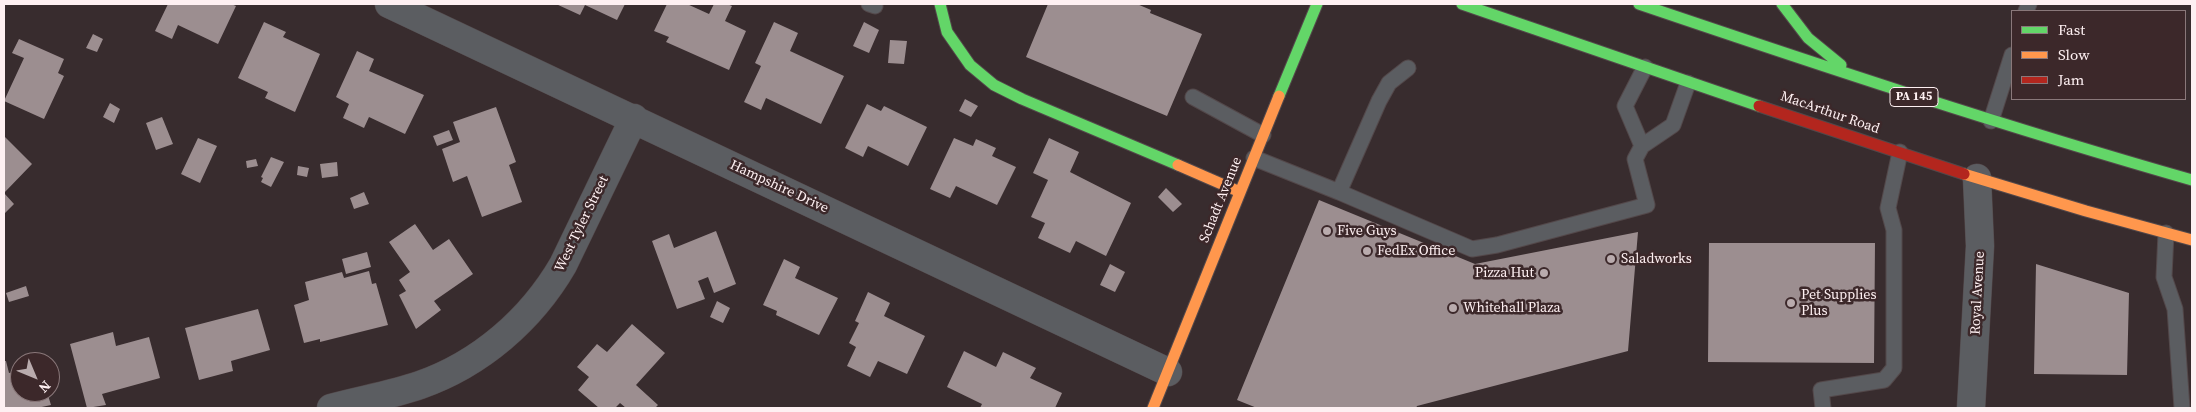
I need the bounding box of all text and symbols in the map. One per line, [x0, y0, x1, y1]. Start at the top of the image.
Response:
legend [2011, 10, 2186, 100]
text: Fast [2058, 19, 2085, 40]
text: Slow [2058, 44, 2090, 65]
text: Jam [2058, 69, 2084, 90]
street label: MacArthur Road [1778, 88, 1882, 138]
road number: PA 145 [1890, 88, 1938, 106]
street label: Schadt Avenue [1196, 155, 1246, 245]
street label: Hampshire Drive [727, 157, 831, 217]
street label: West Tyler Street [551, 173, 613, 275]
place label: Five Guys [1337, 223, 1397, 239]
marker: Five Guys [1321, 225, 1333, 237]
place label: FedEx Office [1377, 243, 1455, 259]
marker: FedEx Office [1361, 245, 1373, 257]
place label: Saladworks [1621, 251, 1692, 267]
street label: Royal Avenue [1967, 251, 1989, 335]
marker: Saladworks [1605, 253, 1617, 265]
place label: Pizza Hut [1475, 265, 1534, 281]
marker: Pizza Hut [1538, 267, 1550, 279]
place label: Pet Supplies Plus [1801, 287, 1877, 320]
marker: Pet Supplies Plus [1785, 297, 1797, 309]
place label: Whitehall Plaza [1463, 300, 1561, 316]
marker: Whitehall Plaza [1447, 302, 1459, 314]
north arrow [10, 352, 60, 402]
text: N [34, 376, 56, 398]

